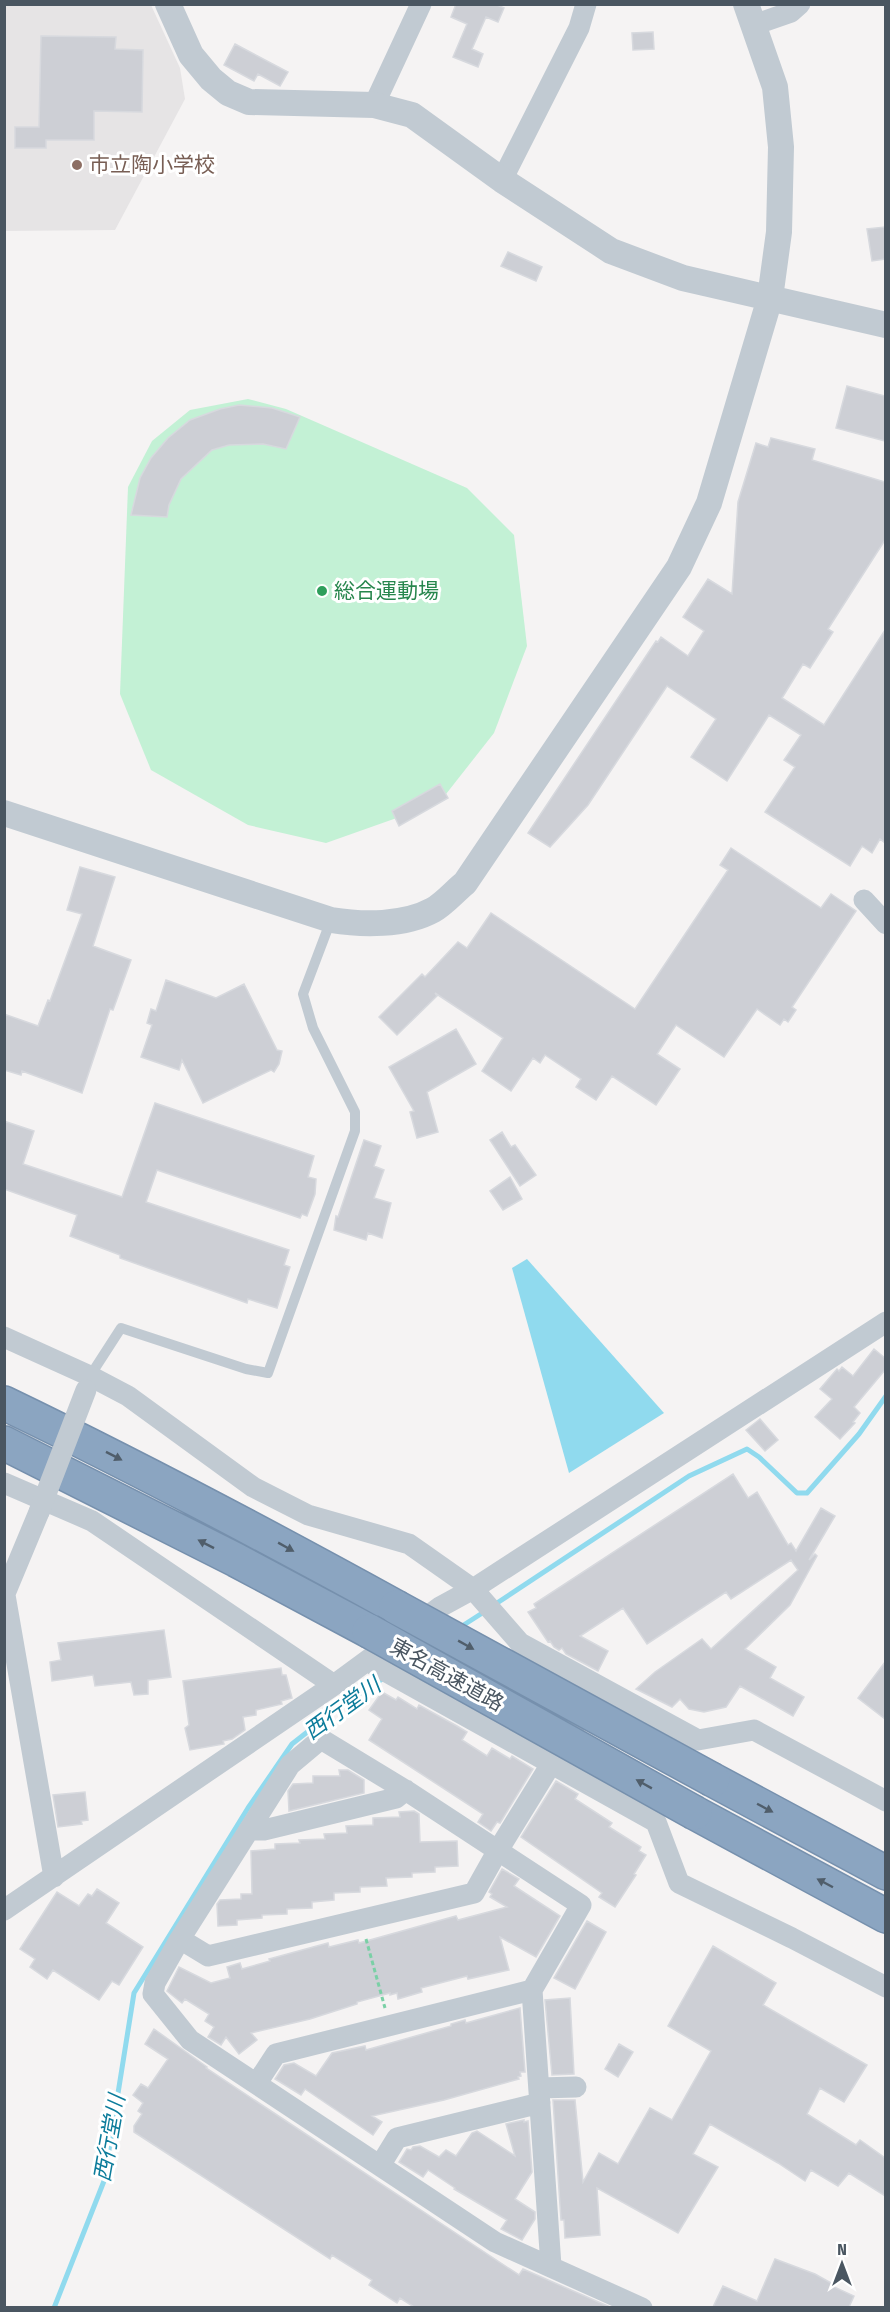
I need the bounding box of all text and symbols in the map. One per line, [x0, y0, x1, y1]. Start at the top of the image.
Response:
place label: 市立陶小学校 [89, 152, 215, 178]
marker: 市立陶小学校 [70, 158, 84, 172]
place label: 総合運動場 [334, 578, 439, 604]
marker: 総合運動場 [315, 584, 329, 598]
one-way arrow [105, 1451, 122, 1461]
one-way arrow [198, 1540, 215, 1549]
one-way arrow [278, 1542, 295, 1552]
street label: 東名高速道路 [386, 1633, 508, 1717]
one-way arrow [457, 1640, 474, 1650]
water label: 西行堂川 [299, 1670, 387, 1745]
one-way arrow [635, 1779, 652, 1789]
one-way arrow [756, 1803, 773, 1813]
one-way arrow [817, 1878, 834, 1888]
water label: 西行堂川 [89, 2090, 131, 2184]
north arrow [812, 2234, 872, 2294]
text: N [837, 2240, 847, 2259]

